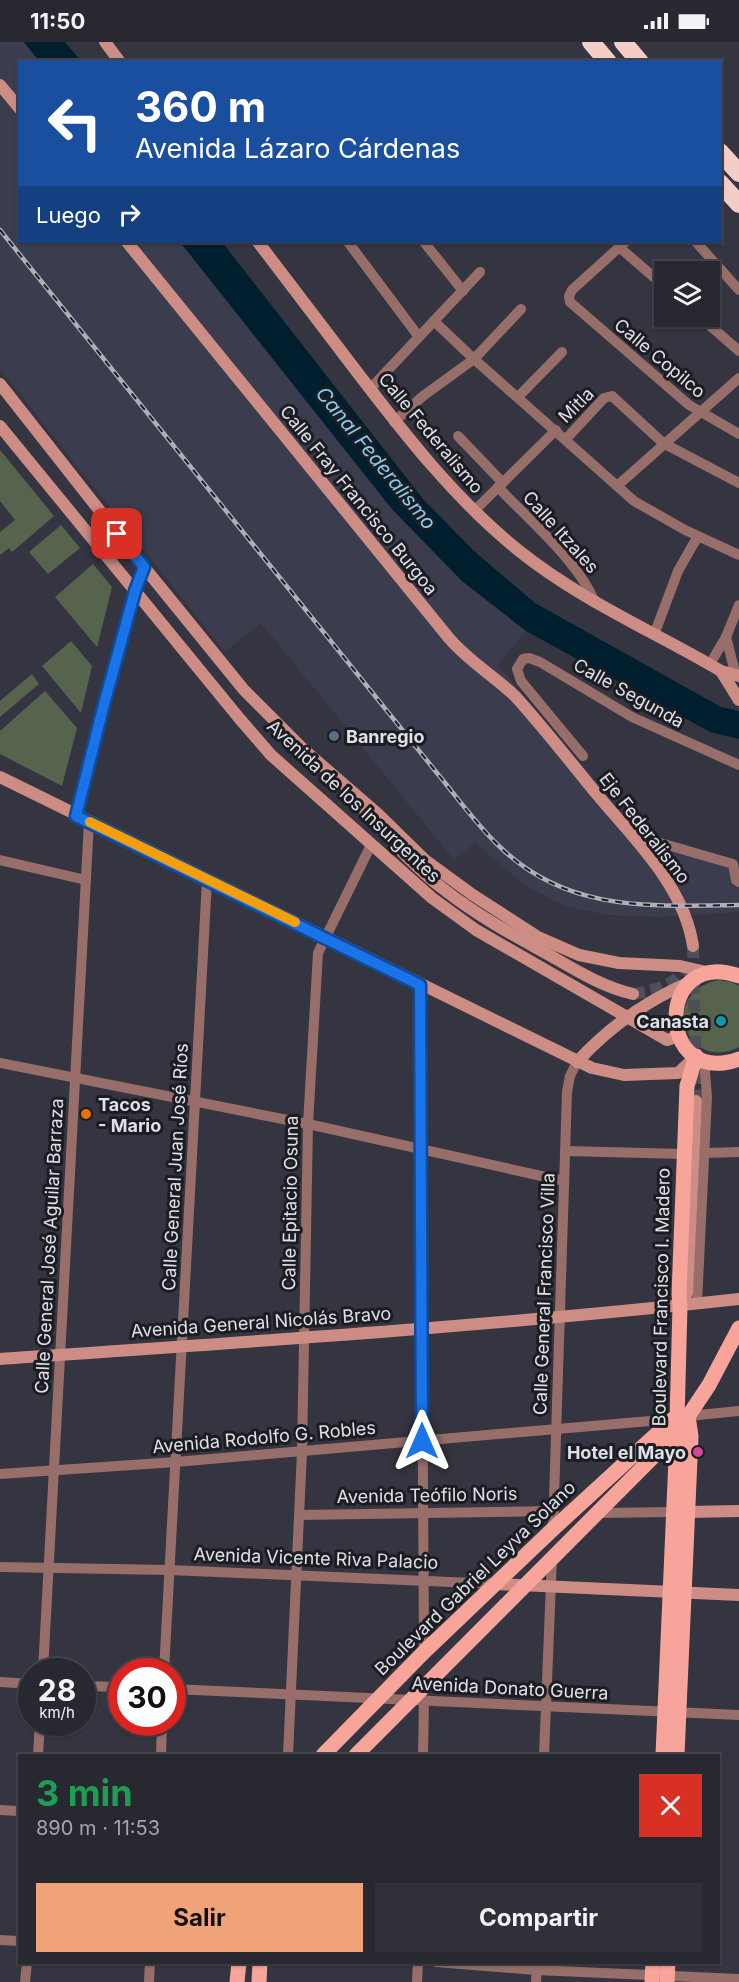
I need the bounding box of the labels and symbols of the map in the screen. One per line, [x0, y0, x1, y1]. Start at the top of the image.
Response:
street label: Calle Copilco [610, 314, 710, 402]
street label: Calle Federalismo [374, 368, 488, 498]
water label: Canal Federalismo [311, 382, 441, 534]
street label: Mitla [554, 383, 598, 427]
street label: Calle Fray Francisco Burgoa [276, 401, 442, 599]
street label: Calle Itzales [519, 487, 603, 577]
pin [91, 508, 142, 559]
street label: Calle Segunda [570, 654, 688, 732]
street label: Avenida de los Insurgentes [263, 715, 445, 887]
place label: Banregio [346, 726, 424, 747]
marker: Banregio [327, 729, 341, 743]
street label: Eje Federalismo [595, 769, 695, 887]
place label: Canasta [636, 1011, 709, 1032]
marker: Canasta [714, 1014, 728, 1028]
street label: Calle General Juan José Ríos [158, 1043, 192, 1291]
place label: Tacos - Mario [98, 1094, 161, 1136]
street label: Calle General José Aguilar Barraza [31, 1098, 67, 1394]
marker: Tacos - Mario [79, 1107, 93, 1121]
street label: Calle Epitacio Osuna [278, 1115, 302, 1291]
street label: Boulevard Francisco I. Madero [648, 1168, 674, 1426]
street label: Calle General Francisco Villa [529, 1173, 559, 1415]
street label: Avenida General Nicolás Bravo [130, 1302, 392, 1342]
position arrow [390, 1409, 454, 1473]
street label: Avenida Rodolfo G. Robles [151, 1417, 377, 1457]
place label: Hotel el Mayo [567, 1442, 686, 1463]
marker: Hotel el Mayo [691, 1445, 705, 1459]
street label: Boulevard Gabriel Leyva Solano [371, 1477, 579, 1679]
street label: Avenida Teófilo Noris [337, 1483, 517, 1507]
street label: Avenida Vicente Riva Palacio [193, 1543, 439, 1573]
speed limit sign: 30 [108, 1658, 186, 1736]
street label: Avenida Donato Guerra [411, 1672, 609, 1704]

